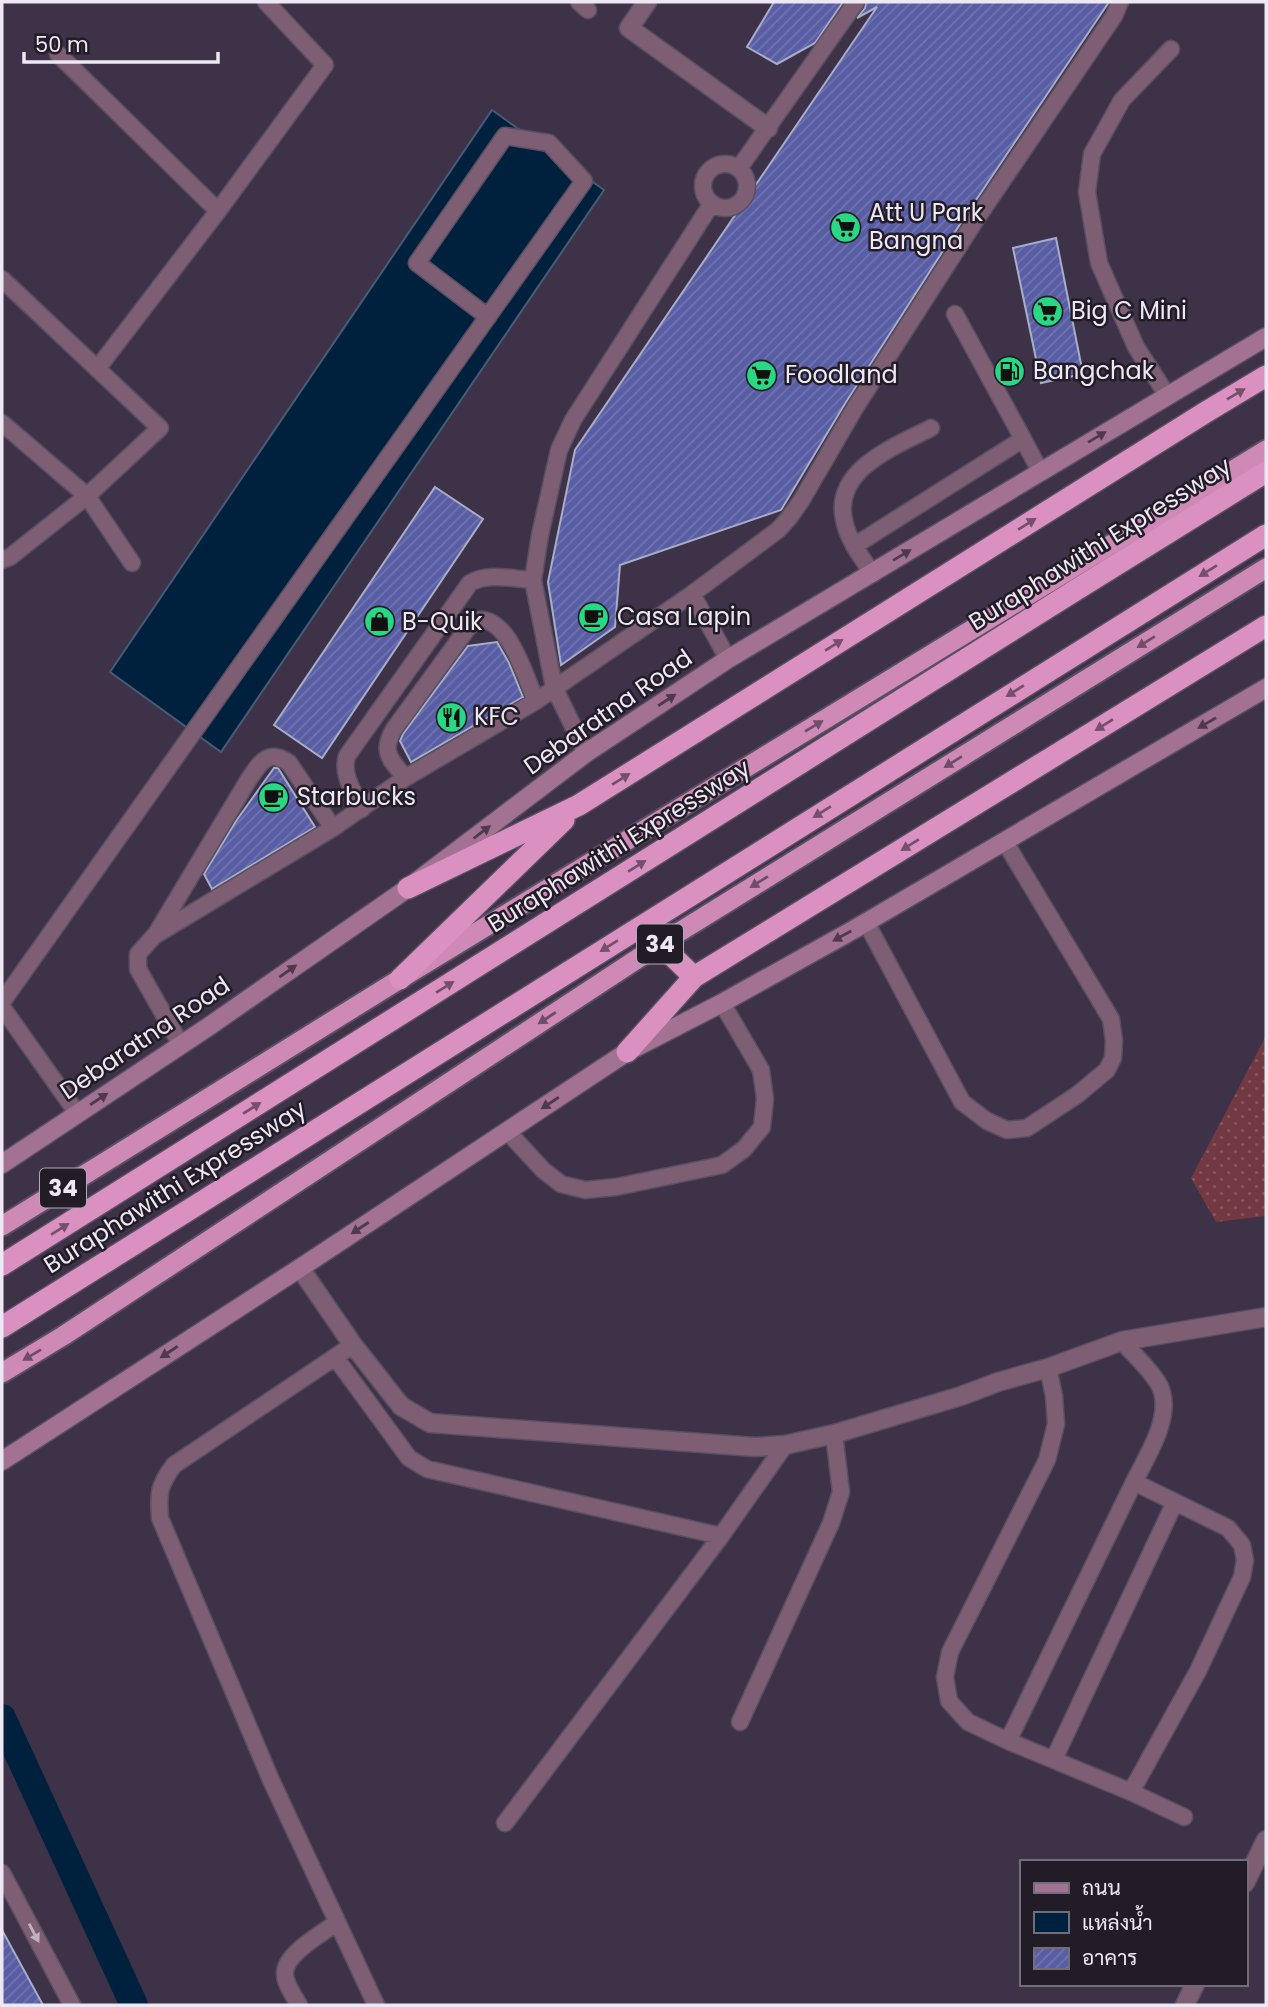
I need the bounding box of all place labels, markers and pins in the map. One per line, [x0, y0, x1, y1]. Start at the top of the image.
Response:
place label: Att U Park Bangna [869, 196, 984, 257]
supermarket icon: Att U Park Bangna [829, 210, 863, 244]
supermarket icon: Big C Mini [1031, 294, 1065, 328]
place label: Big C Mini [1071, 294, 1187, 327]
fuel station icon: Bangchak [993, 354, 1027, 388]
place label: Bangchak [1033, 354, 1155, 387]
supermarket icon: Foodland [745, 358, 779, 392]
place label: Foodland [785, 358, 898, 391]
cafe icon: Casa Lapin [577, 600, 611, 634]
place label: Casa Lapin [617, 600, 751, 633]
shop icon: B-Quik [362, 605, 396, 639]
place label: B-Quik [402, 605, 483, 638]
restaurant icon: KFC [434, 700, 468, 734]
place label: KFC [474, 700, 519, 733]
cafe icon: Starbucks [257, 780, 291, 814]
place label: Starbucks [297, 780, 416, 813]

